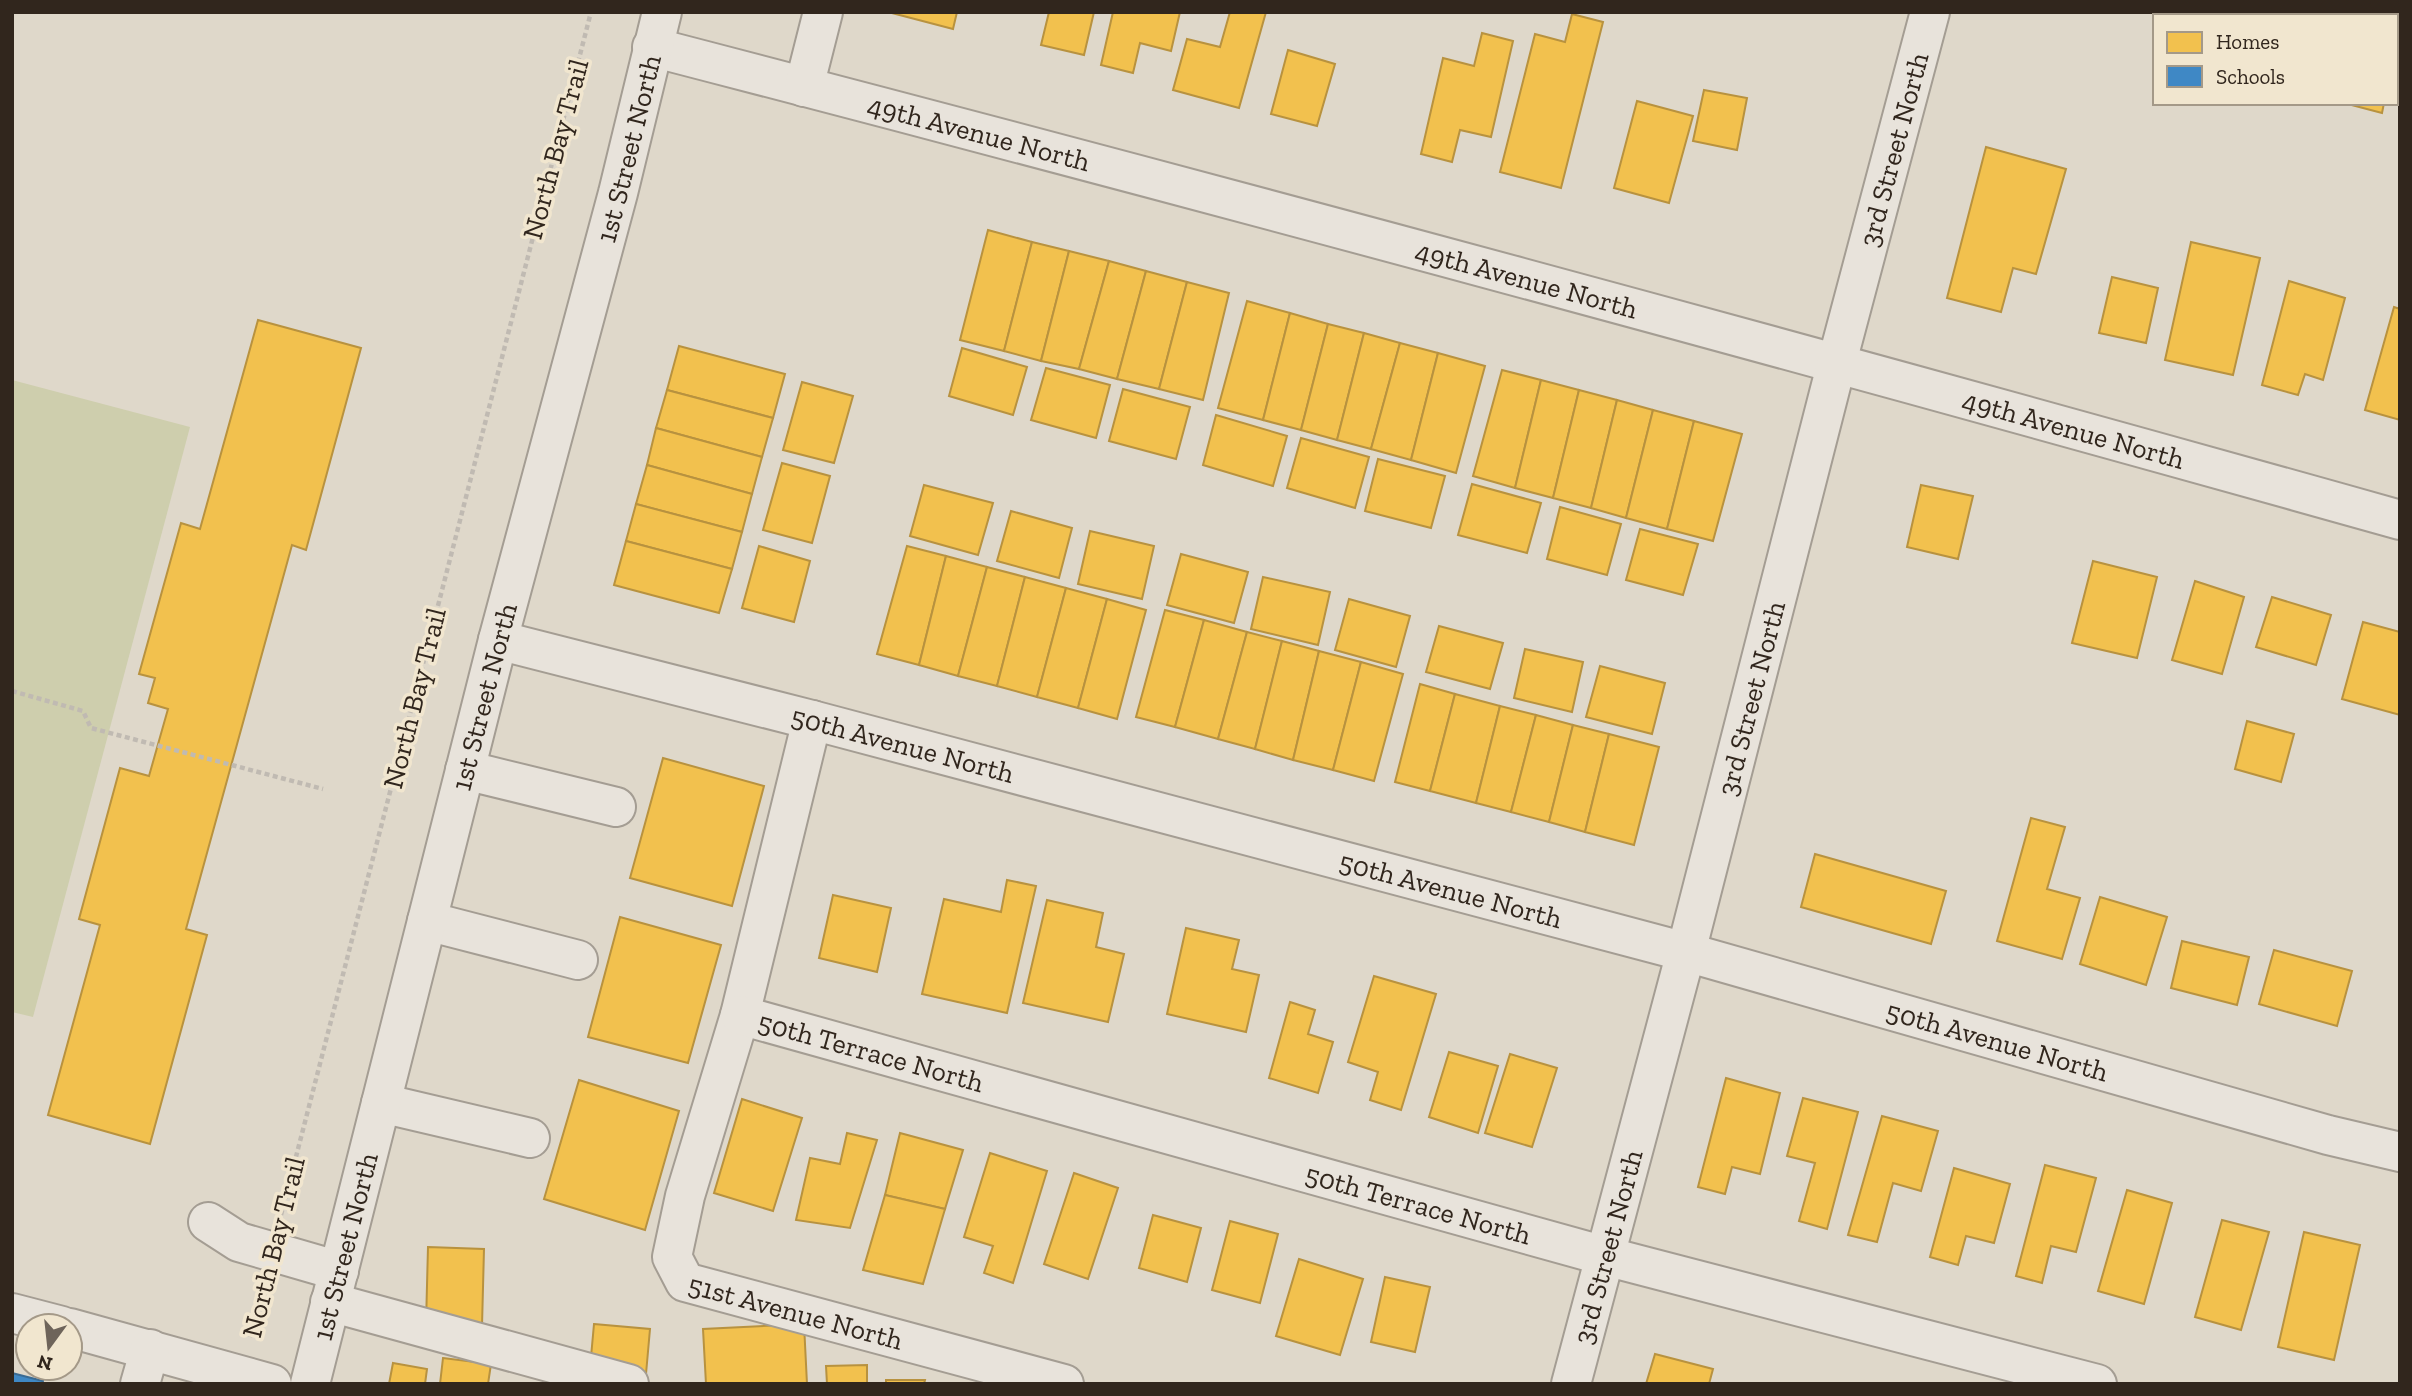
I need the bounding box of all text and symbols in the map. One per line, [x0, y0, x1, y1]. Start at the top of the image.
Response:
legend [2153, 14, 2398, 105]
text: Homes [2216, 29, 2279, 54]
street label: 3rd Street North [1852, 49, 1936, 250]
street label: 1st Street North [589, 51, 668, 246]
street label: North Bay Trail [516, 55, 595, 243]
text: Schools [2216, 64, 2285, 89]
street label: 49th Avenue North [864, 88, 1094, 178]
street label: 49th Avenue North [1412, 234, 1642, 326]
street label: 49th Avenue North [1959, 383, 2188, 476]
street label: 3rd Street North [1711, 597, 1792, 799]
street label: 1st Street North [445, 599, 524, 794]
street label: North Bay Trail [376, 604, 453, 792]
street label: 50th Avenue North [788, 699, 1018, 790]
street label: 50th Avenue North [1336, 845, 1566, 935]
street label: 50th Avenue North [1882, 994, 2112, 1089]
street label: 50th Terrace North [754, 1005, 988, 1099]
street label: 3rd Street North [1566, 1146, 1650, 1348]
street label: 1st Street North [306, 1149, 385, 1344]
street label: North Bay Trail [235, 1153, 312, 1341]
street label: 50th Terrace North [1302, 1157, 1535, 1252]
street label: 51st Avenue North [685, 1268, 907, 1357]
north arrow [14, 1312, 84, 1382]
text: N [35, 1350, 55, 1376]

